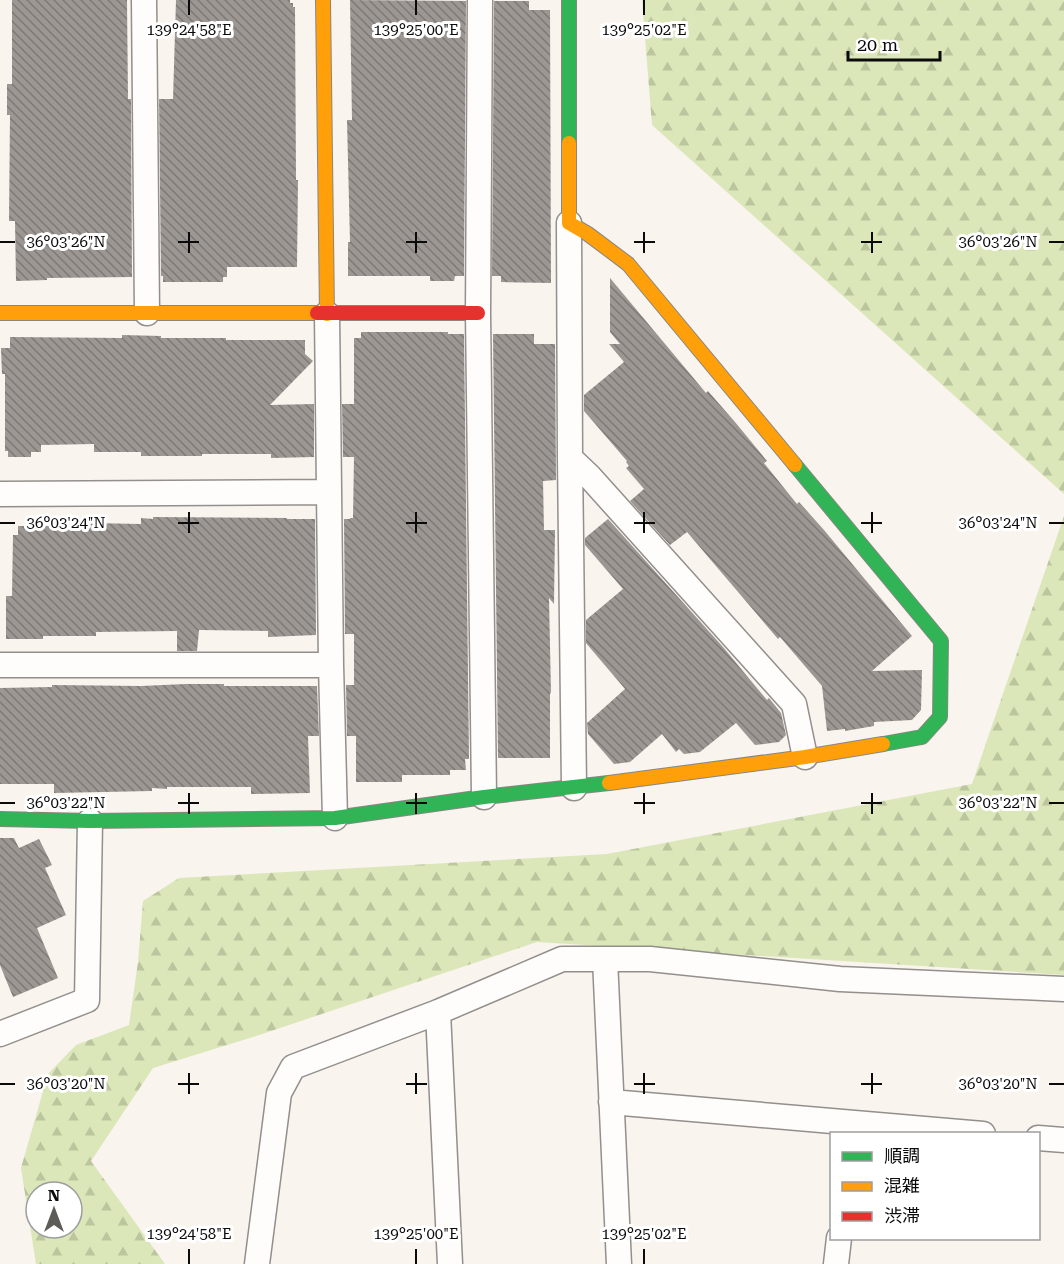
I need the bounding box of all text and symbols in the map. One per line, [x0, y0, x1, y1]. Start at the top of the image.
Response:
text: 139°24'58"E [146, 21, 232, 39]
text: 139°25'00"E [373, 21, 459, 39]
text: 139°25'02"E [601, 21, 687, 39]
scale bar [848, 24, 940, 62]
text: 20 m [857, 34, 898, 55]
text: 36°03'26"N [26, 233, 106, 251]
text: 36°03'26"N [958, 233, 1038, 251]
text: 36°03'24"N [26, 514, 106, 532]
text: 36°03'24"N [958, 514, 1038, 532]
text: 36°03'22"N [26, 794, 106, 812]
text: 36°03'22"N [958, 794, 1038, 812]
text: 36°03'20"N [26, 1075, 106, 1093]
text: 36°03'20"N [958, 1075, 1038, 1093]
legend [830, 1132, 1040, 1240]
text: 順調 [884, 1145, 920, 1166]
text: 混雑 [884, 1175, 920, 1196]
north arrow [24, 1180, 84, 1240]
text: N [48, 1186, 60, 1205]
text: 渋滞 [884, 1205, 920, 1226]
text: 139°24'58"E [146, 1225, 232, 1243]
text: 139°25'00"E [373, 1225, 459, 1243]
text: 139°25'02"E [601, 1225, 687, 1243]

